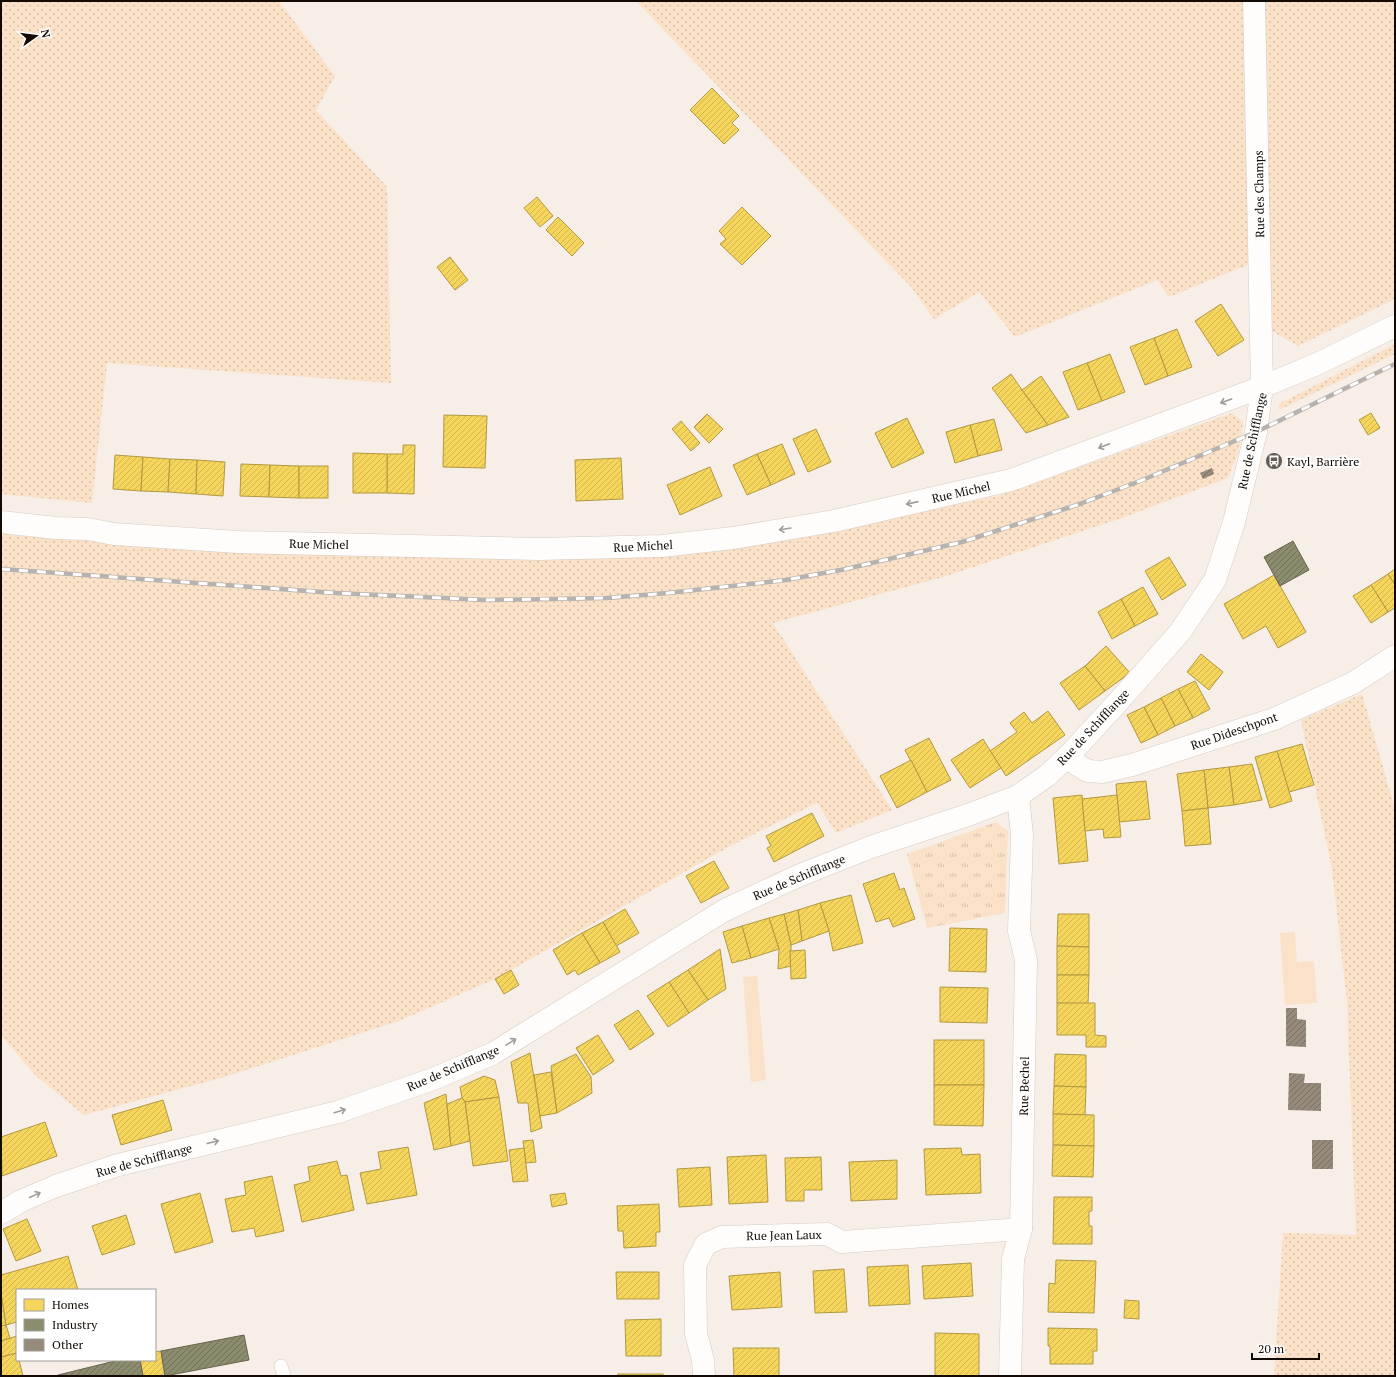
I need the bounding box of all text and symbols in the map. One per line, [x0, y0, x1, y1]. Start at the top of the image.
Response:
north arrow [16, 16, 56, 56]
text: N [38, 28, 54, 40]
street label: Rue des Champs [1251, 150, 1267, 238]
street label: Rue de Schifflange [1234, 391, 1270, 491]
one-way arrow [1220, 397, 1232, 405]
one-way arrow [1098, 443, 1110, 451]
bus stop icon: Kayl, Barrière [1264, 451, 1284, 471]
place label: Kayl, Barrière [1287, 454, 1359, 469]
street label: Rue Michel [930, 478, 992, 506]
one-way arrow [906, 500, 919, 508]
one-way arrow [779, 525, 792, 533]
street label: Rue Michel [289, 536, 349, 552]
street label: Rue Michel [613, 537, 674, 555]
street label: Rue de Schifflange [1054, 686, 1132, 768]
street label: Rue Dideschpont [1188, 709, 1280, 753]
street label: Rue de Schifflange [751, 851, 847, 903]
one-way arrow [505, 1037, 517, 1045]
street label: Rue de Schifflange [405, 1042, 501, 1094]
street label: Rue Bechel [1016, 1056, 1032, 1116]
one-way arrow [333, 1107, 346, 1114]
one-way arrow [206, 1137, 219, 1145]
street label: Rue de Schifflange [94, 1140, 194, 1180]
one-way arrow [29, 1191, 41, 1198]
street label: Rue Jean Laux [746, 1227, 823, 1243]
legend [16, 1289, 156, 1361]
text: Homes [52, 1297, 89, 1312]
text: Industry [52, 1317, 98, 1332]
scale bar [1252, 1335, 1319, 1361]
text: Other [52, 1337, 83, 1352]
text: 20 m [1258, 1341, 1285, 1356]

